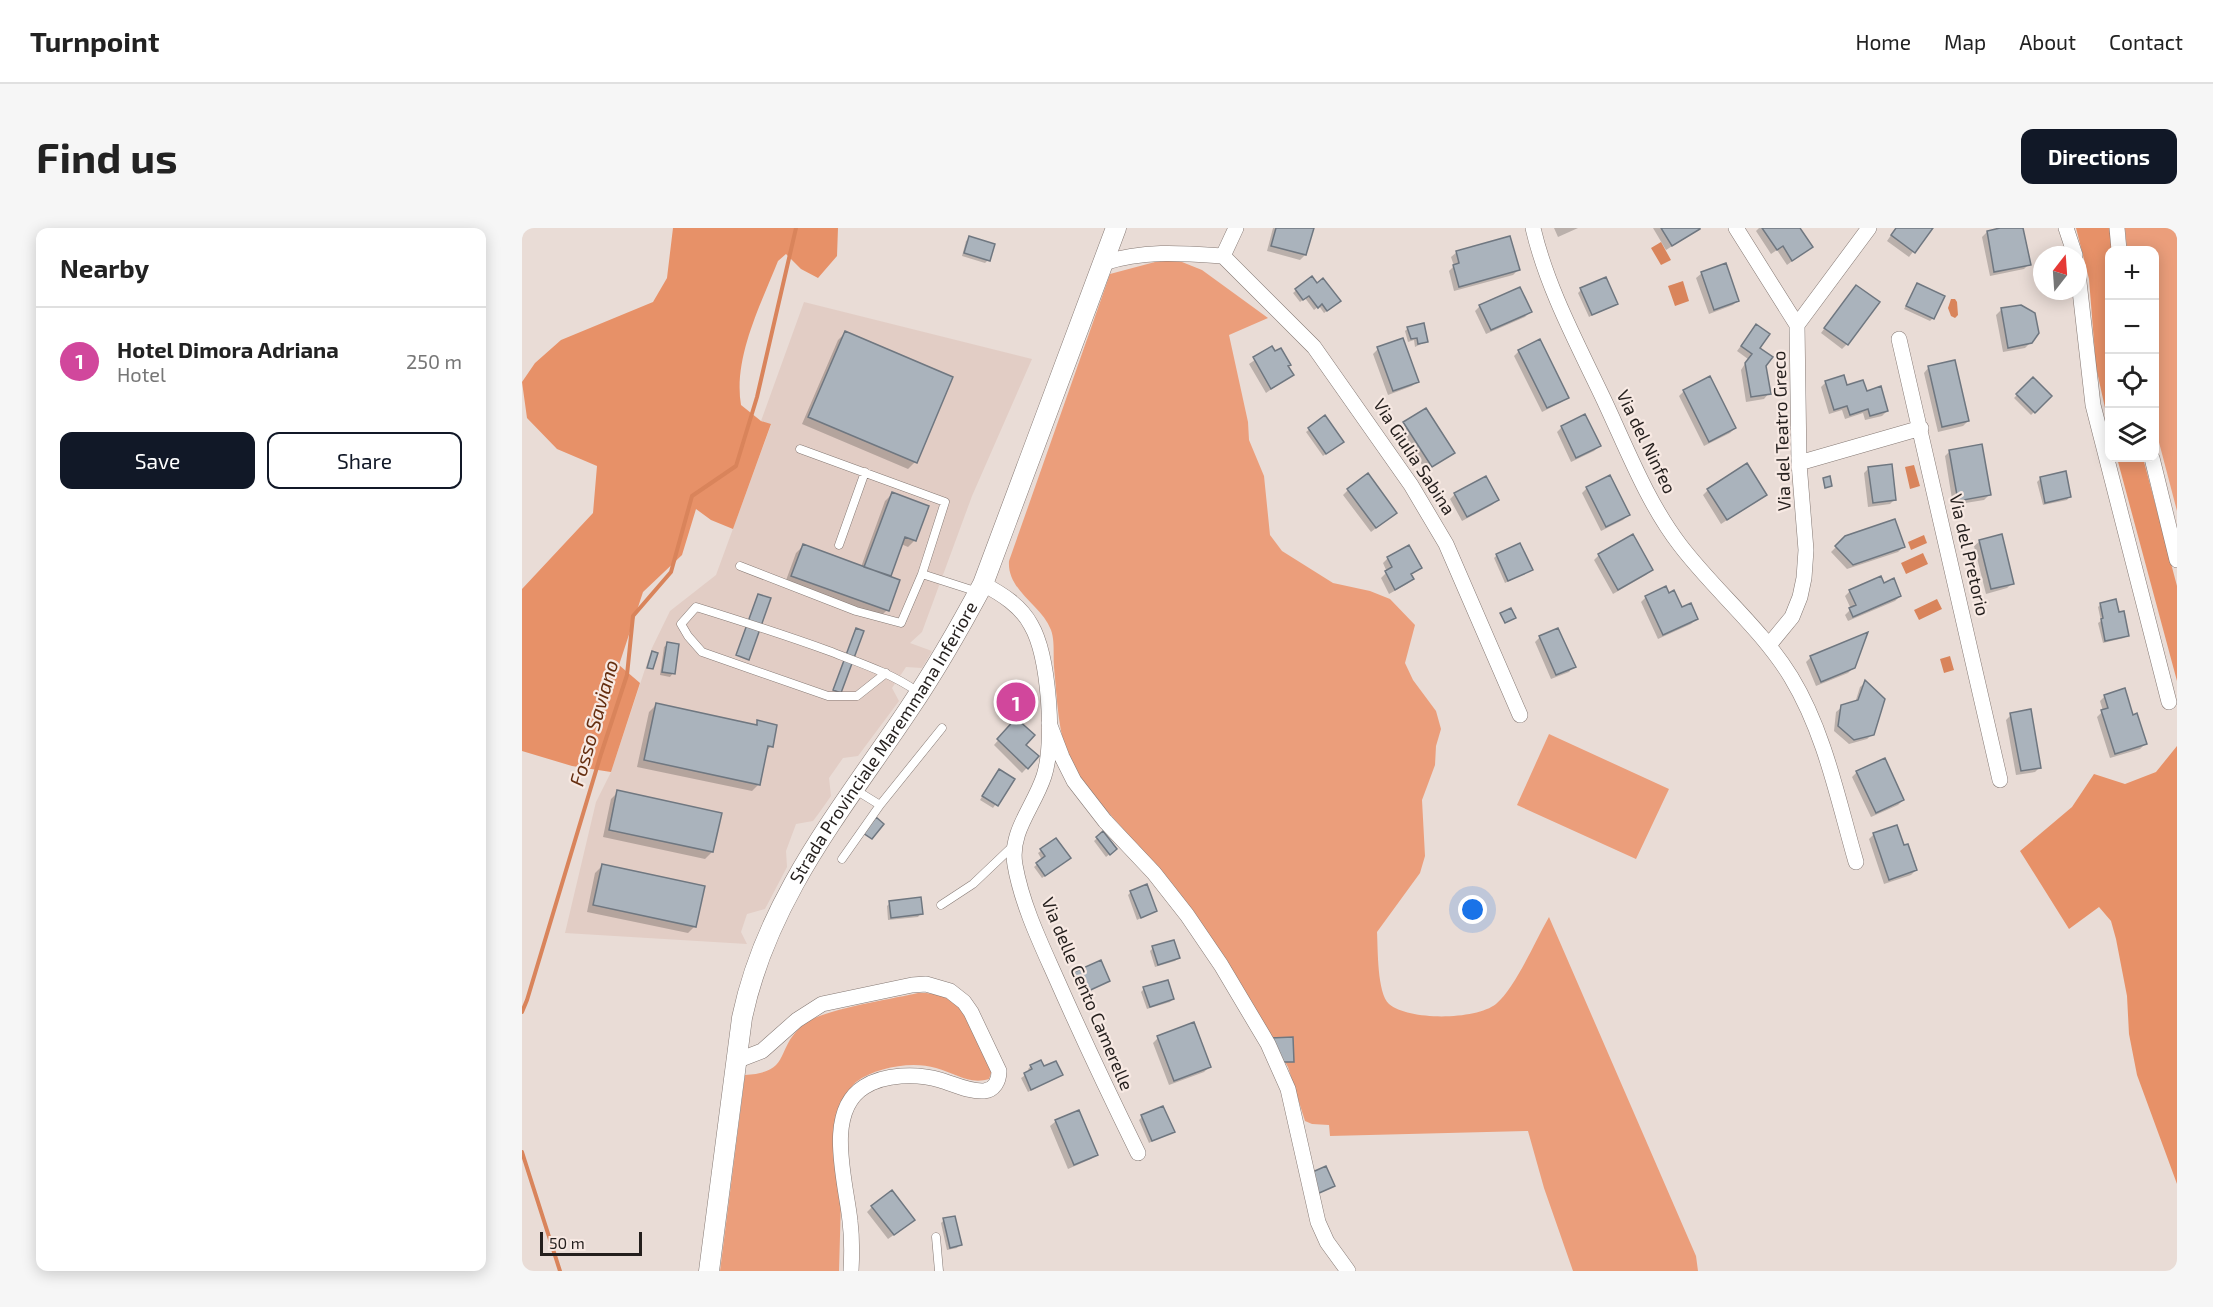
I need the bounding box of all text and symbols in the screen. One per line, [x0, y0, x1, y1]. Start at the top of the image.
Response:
text: Turnpoint [30, 24, 159, 58]
text: Home [1855, 29, 1911, 54]
text: Map [1944, 29, 1986, 54]
text: About [2019, 29, 2076, 54]
text: Contact [2109, 29, 2183, 54]
button: Directions [2021, 129, 2177, 184]
text: Find us [36, 131, 178, 181]
north arrow [2033, 246, 2087, 300]
map controls [2105, 246, 2159, 462]
button: + [2105, 246, 2159, 300]
text: Nearby [60, 252, 149, 283]
button: − [2105, 300, 2159, 354]
text: Hotel Dimora Adriana [117, 336, 339, 362]
text: 1 [75, 349, 84, 373]
text: 250 m [406, 349, 462, 373]
street label: Via del Teatro Greco [1767, 350, 1795, 512]
button: locate [2105, 354, 2159, 408]
text: Hotel [117, 362, 166, 386]
street label: Via del Ninfeo [1612, 386, 1681, 497]
street label: Via Giulia Sabina [1369, 394, 1461, 519]
button: layers [2105, 408, 2159, 462]
button: Save [60, 432, 255, 489]
button: Share [267, 432, 462, 489]
street label: Via del Pretorio [1945, 492, 1995, 618]
street label: Strada Provinciale Maremmana Inferiore [784, 597, 981, 887]
water label: Fosso Saviano [564, 657, 623, 789]
pin: 1 [996, 680, 1036, 724]
street label: Via delle Cento Camerelle [1037, 894, 1139, 1094]
your location [1458, 895, 1487, 924]
scale bar [540, 1229, 642, 1256]
text: 50 m [549, 1233, 585, 1252]

